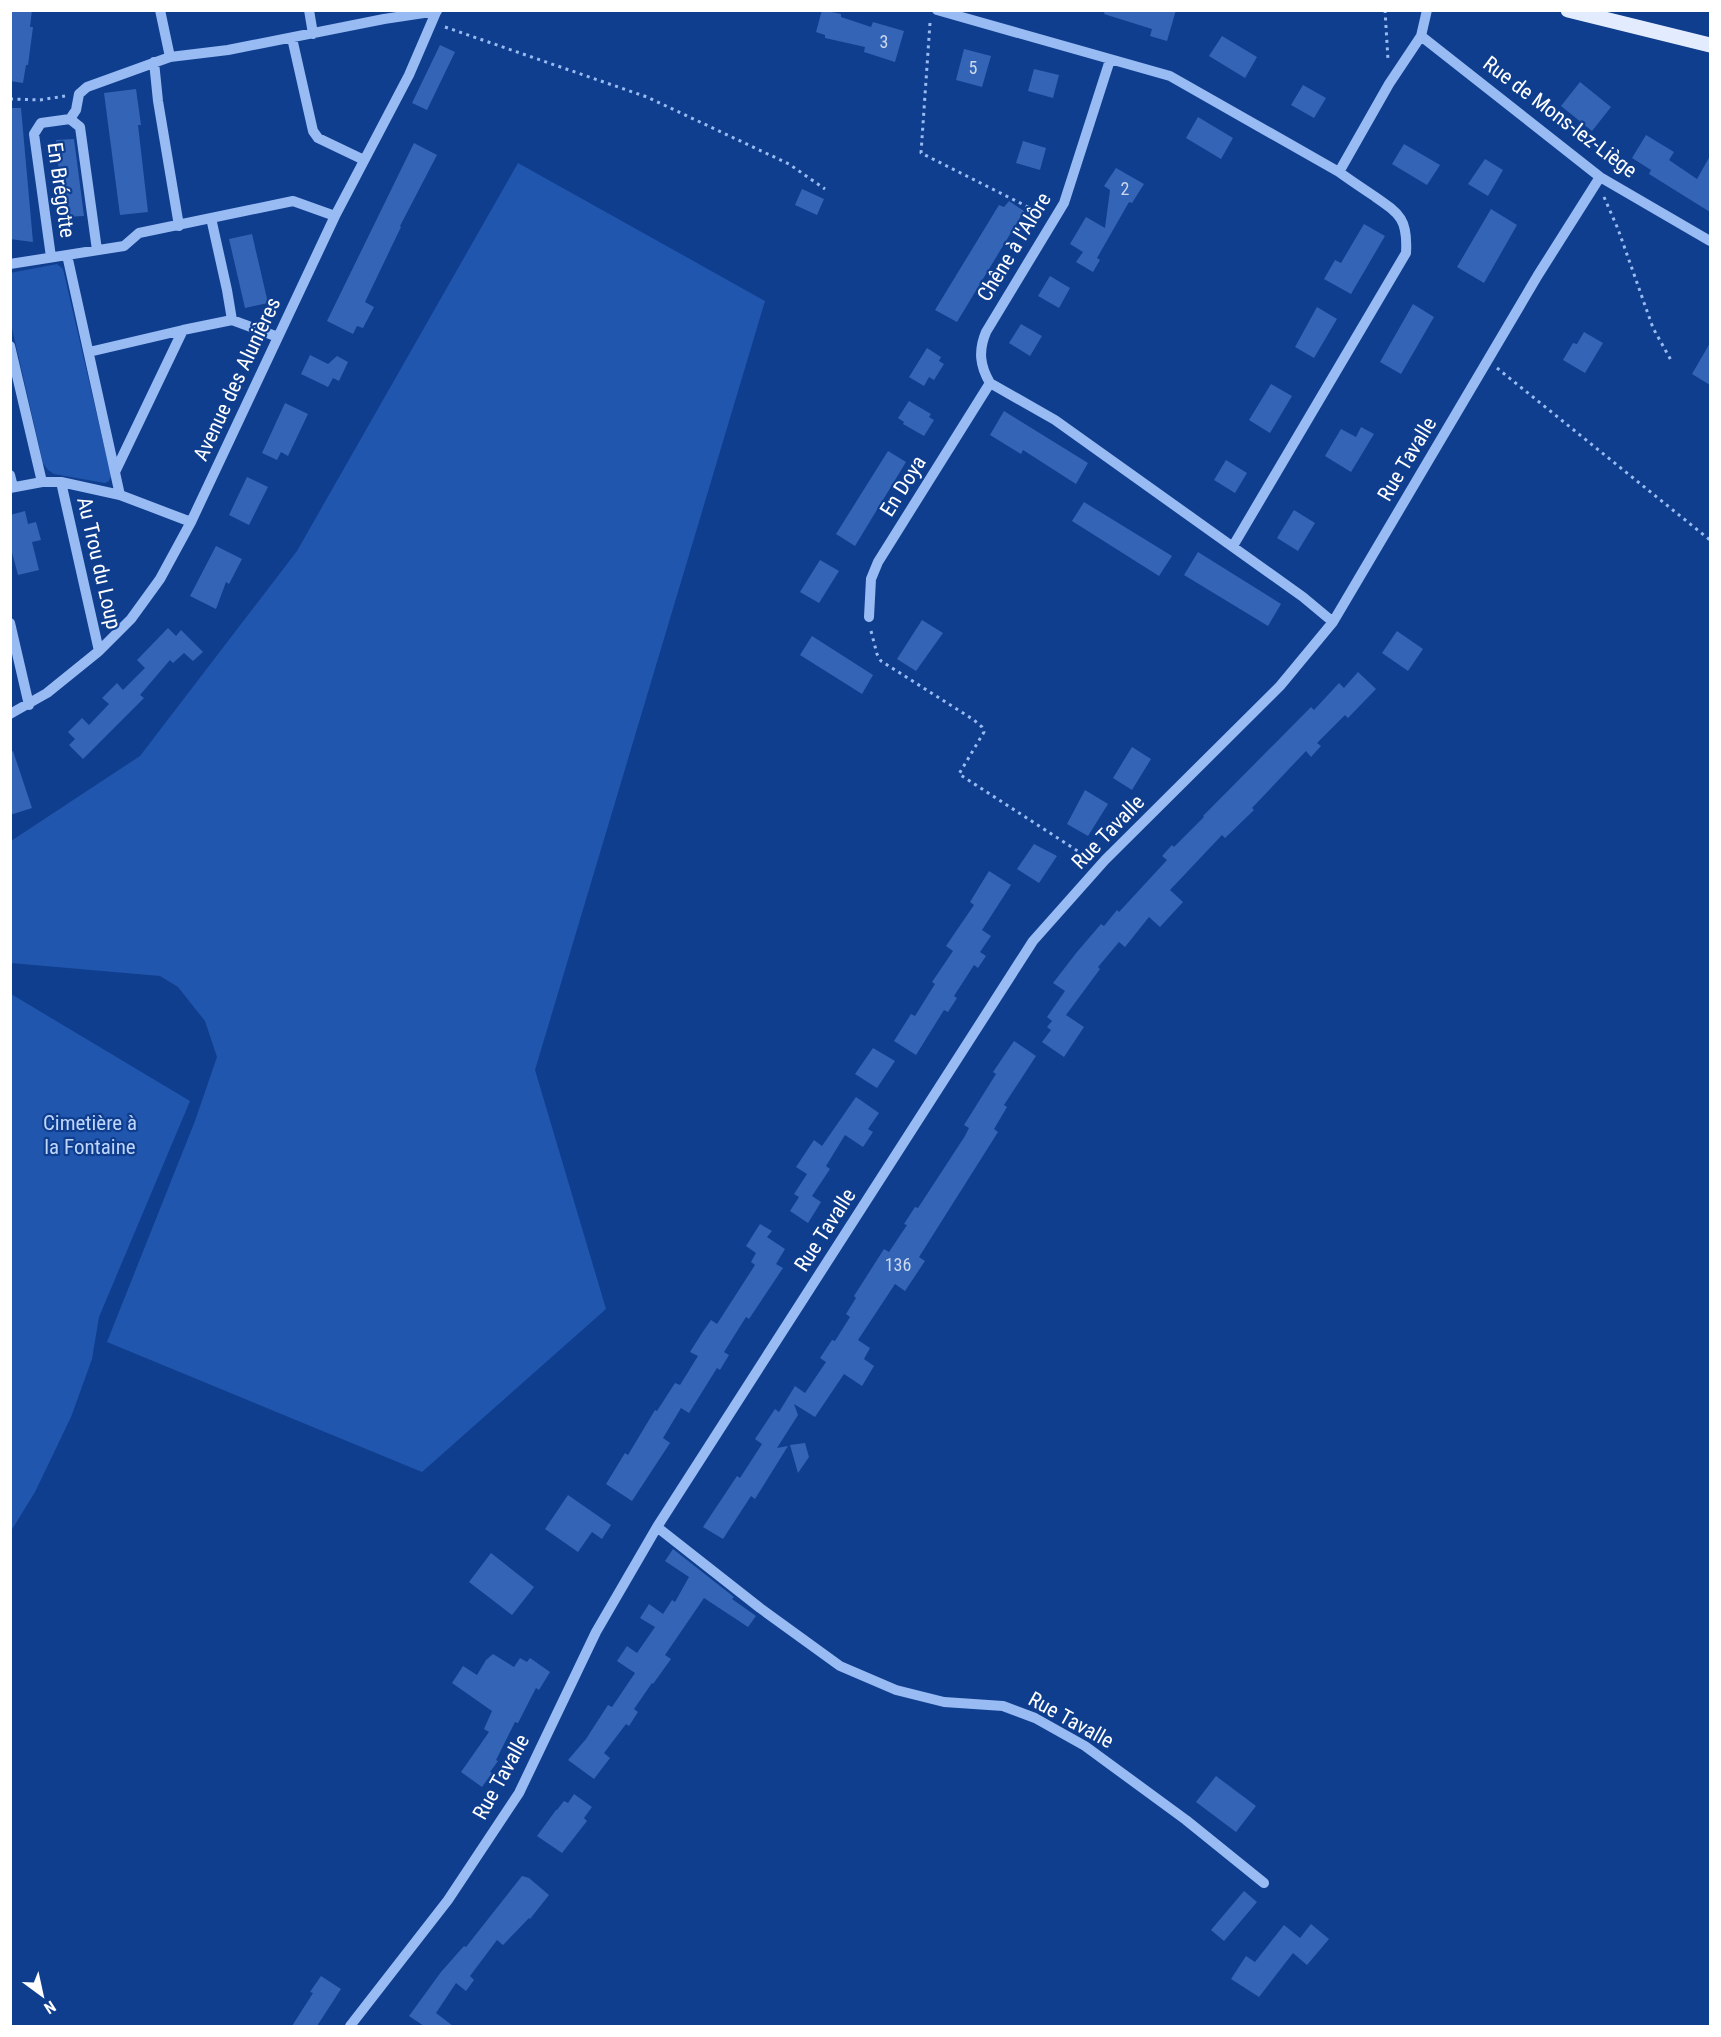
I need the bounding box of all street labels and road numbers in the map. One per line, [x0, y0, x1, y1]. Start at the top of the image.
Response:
street label: Rue de Mons-lez-Liège [1478, 51, 1642, 183]
street label: En Brégotte [42, 141, 80, 239]
street label: Chêne à l'Alôre [972, 188, 1056, 306]
street label: Avenue des Alunières [189, 294, 285, 464]
street label: Rue Tavalle [1373, 413, 1441, 505]
street label: En Doya [875, 451, 931, 521]
street label: Au Trou du Loup [72, 495, 126, 631]
street label: Rue Tavalle [1067, 790, 1149, 874]
street label: Rue Tavalle [789, 1184, 861, 1276]
street label: Rue Tavalle [1024, 1687, 1118, 1753]
street label: Rue Tavalle [468, 1730, 534, 1824]

